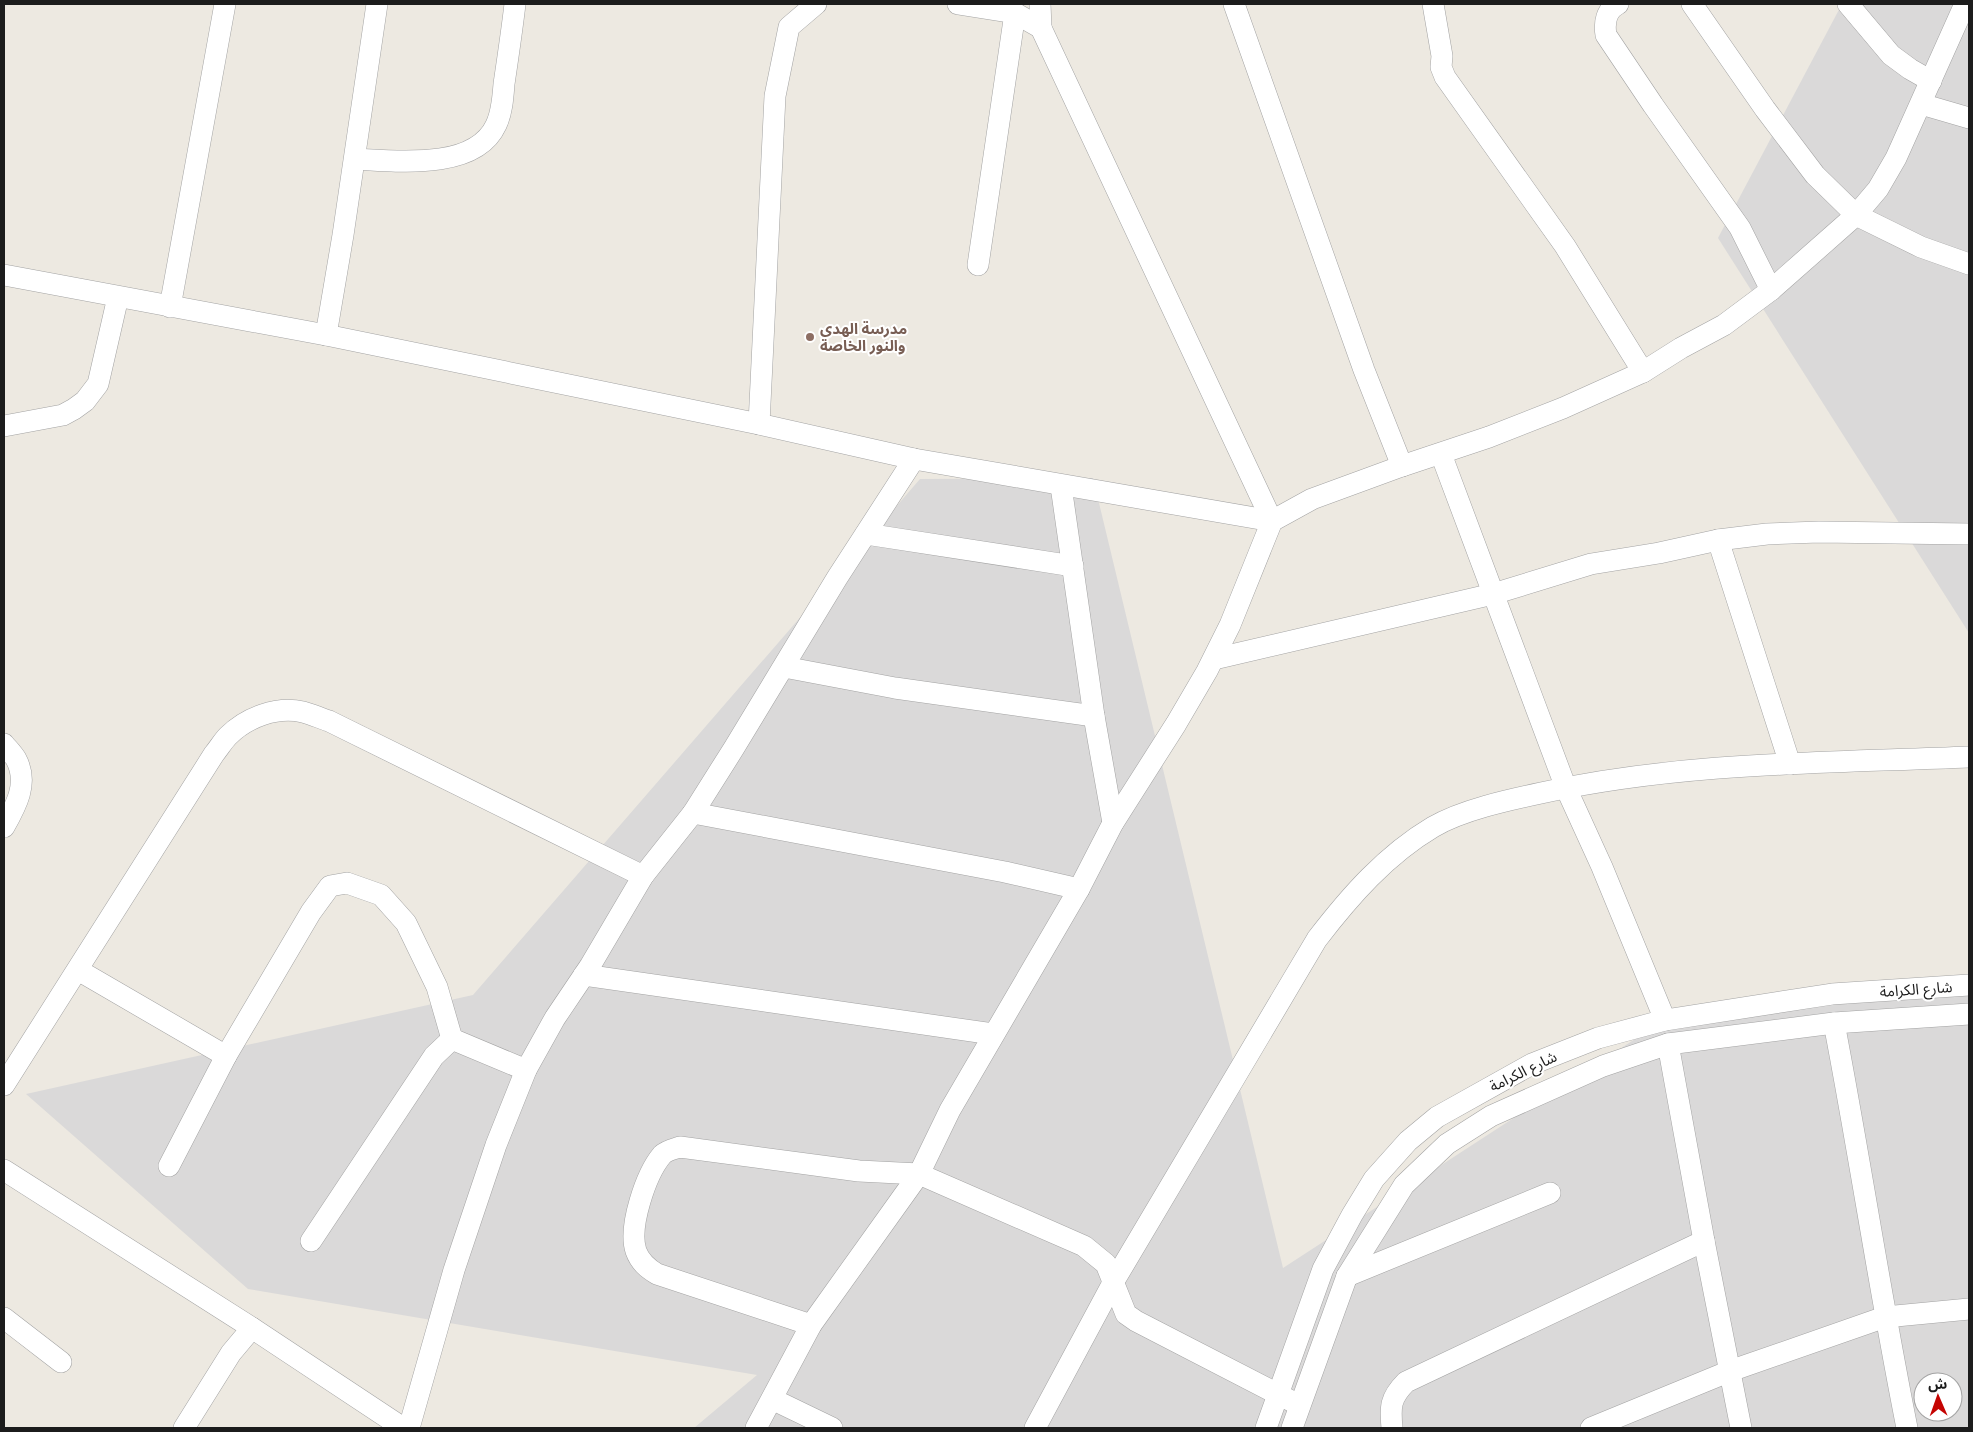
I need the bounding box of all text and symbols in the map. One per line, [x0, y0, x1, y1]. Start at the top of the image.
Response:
place label: مدرسة الهدى والنور الخاصة [820, 319, 907, 355]
marker: مدرسة الهدى والنور الخاصة [804, 331, 816, 343]
street label: شارع الكرامة [1879, 977, 1953, 1004]
street label: شارع الكرامة [1486, 1046, 1561, 1098]
north arrow [1913, 1372, 1963, 1422]
text: ش [1928, 1375, 1947, 1392]

